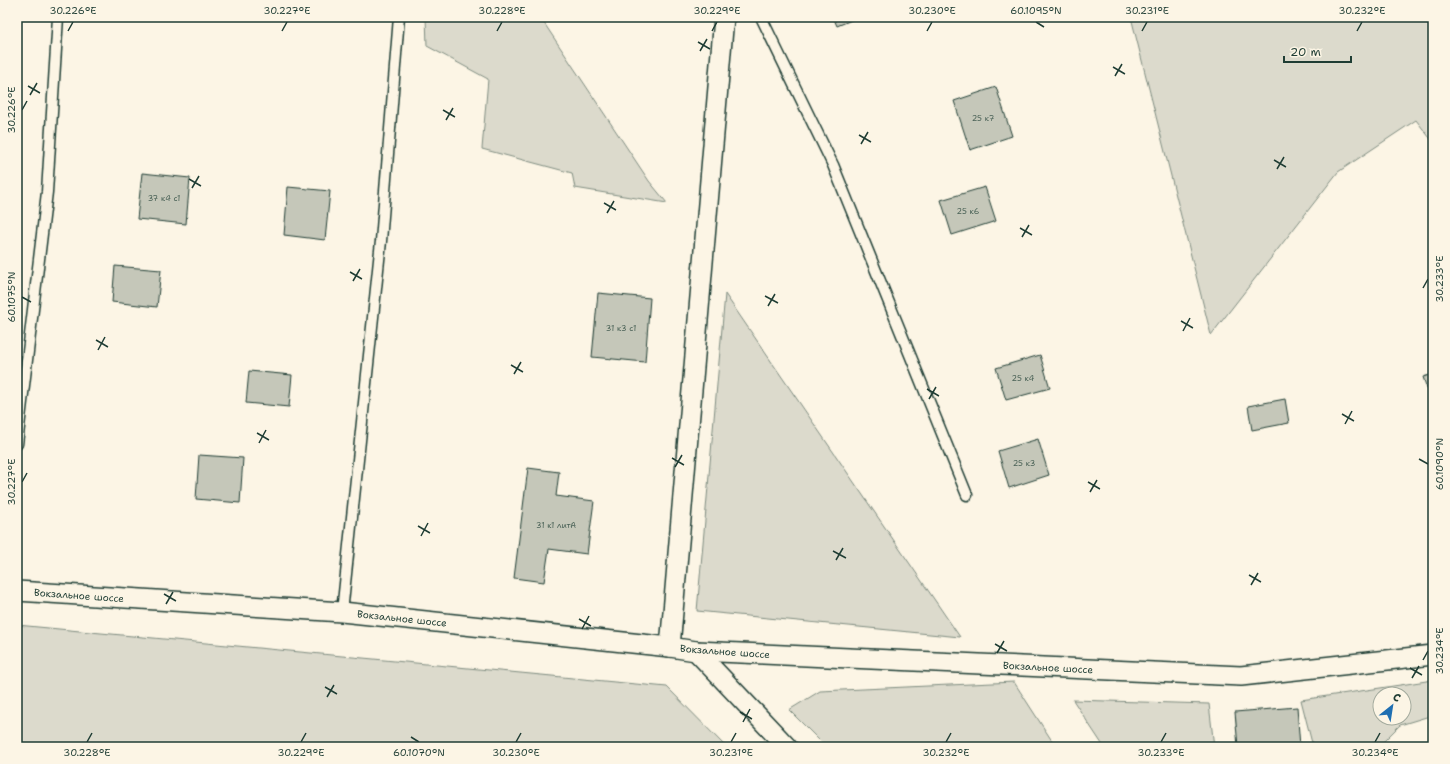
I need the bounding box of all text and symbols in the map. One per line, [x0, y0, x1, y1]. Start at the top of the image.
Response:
text: 30.226°E [49, 4, 97, 17]
text: 30.227°E [264, 4, 310, 17]
text: 30.228°E [478, 4, 526, 17]
text: 30.229°E [693, 4, 741, 17]
text: 30.230°E [908, 4, 956, 17]
text: 60.1095°N [1010, 4, 1062, 17]
text: 30.231°E [1125, 4, 1169, 17]
text: 30.232°E [1339, 4, 1385, 17]
scale bar [1284, 38, 1351, 64]
text: 20 m [1290, 44, 1321, 60]
text: 30.226°E [5, 86, 18, 134]
house number: 25 к7 [972, 113, 995, 124]
house number: 37 к4 с1 [148, 193, 180, 204]
house number: 25 к6 [957, 206, 980, 217]
text: 30.233°E [1433, 256, 1446, 302]
text: 60.1075°N [5, 272, 18, 322]
house number: 31 к3 с1 [606, 323, 636, 334]
house number: 25 к4 [1012, 373, 1035, 384]
text: 60.1090°N [1433, 438, 1446, 490]
house number: 25 к3 [1013, 458, 1035, 469]
text: 30.227°E [5, 459, 18, 505]
house number: 31 к1 литА [536, 520, 576, 531]
street label: Вокзальное шоссе [33, 586, 125, 605]
street label: Вокзальное шоссе [356, 607, 448, 630]
text: 30.234°E [1433, 627, 1446, 675]
street label: Вокзальное шоссе [679, 642, 771, 661]
street label: Вокзальное шоссе [1003, 659, 1094, 676]
north arrow [1372, 686, 1412, 726]
text: С [1390, 690, 1404, 706]
text: 30.228°E [63, 746, 111, 759]
text: 30.229°E [277, 746, 325, 759]
text: 60.1070°N [393, 746, 445, 759]
text: 30.230°E [492, 746, 540, 759]
text: 30.231°E [709, 746, 753, 759]
text: 30.232°E [923, 746, 969, 759]
text: 30.233°E [1138, 746, 1184, 759]
text: 30.234°E [1351, 746, 1399, 759]

